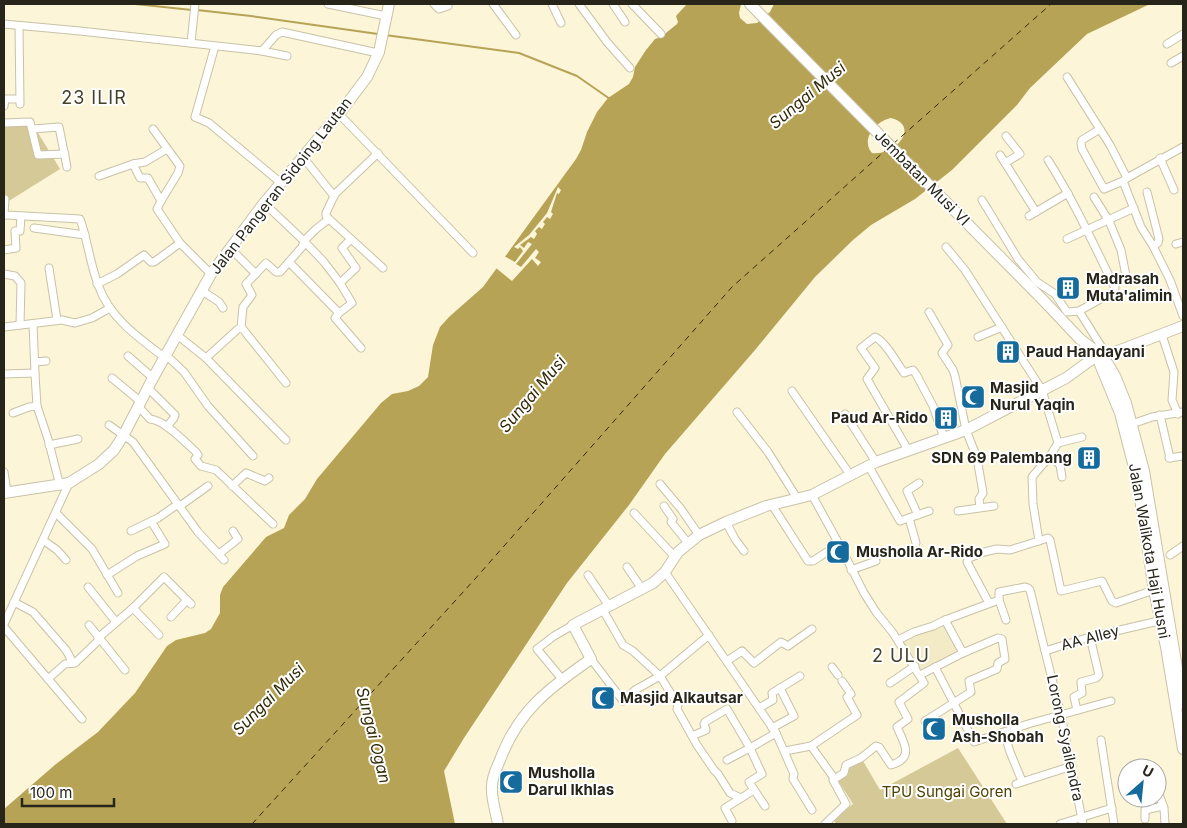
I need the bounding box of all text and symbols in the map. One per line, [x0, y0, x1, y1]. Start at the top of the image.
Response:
water label: Sungai Musi [765, 57, 850, 133]
district label: 23 ILIR [61, 87, 127, 108]
street label: Jalan Pangeran Sidoing Lautan [206, 93, 356, 278]
street label: Jembatan Musi VI [871, 126, 974, 229]
place label: Madrasah Muta'alimin [1086, 269, 1172, 305]
building icon: Madrasah Muta'alimin [1055, 275, 1081, 301]
building icon: Paud Handayani [995, 339, 1021, 365]
place label: Paud Handayani [1026, 342, 1145, 361]
water label: Sungai Musi [494, 351, 570, 436]
place label: Masjid Nurul Yaqin [990, 378, 1075, 414]
mosque icon: Masjid Nurul Yaqin [960, 384, 986, 410]
building icon: Paud Ar-Rido [933, 405, 959, 431]
place label: Paud Ar-Rido [831, 408, 928, 427]
building icon: SDN 69 Palembang [1076, 445, 1102, 471]
place label: SDN 69 Palembang [931, 448, 1072, 467]
street label: Jalan Walikota Haji Husni [1125, 462, 1174, 640]
mosque icon: Musholla Ar-Rido [825, 539, 851, 565]
place label: Musholla Ar-Rido [856, 542, 983, 561]
street label: AA Alley [1059, 620, 1122, 654]
district label: 2 ULU [872, 645, 930, 666]
water label: Sungai Musi [228, 658, 309, 739]
street label: Lorong Syailendra [1043, 673, 1088, 803]
water label: Sungai Ogan [352, 685, 396, 785]
mosque icon: Masjid Alkautsar [590, 685, 616, 711]
place label: Masjid Alkautsar [620, 688, 743, 707]
place label: Musholla Ash-Shobah [952, 710, 1044, 746]
mosque icon: Musholla Ash-Shobah [921, 716, 947, 742]
north arrow [1117, 758, 1167, 808]
text: U [1140, 761, 1157, 781]
place label: Musholla Darul Ikhlas [528, 763, 614, 799]
mosque icon: Musholla Darul Ikhlas [498, 769, 524, 795]
scale bar [22, 776, 115, 808]
park label: TPU Sungai Goren [882, 782, 1012, 801]
text: 100 m [30, 783, 72, 802]

